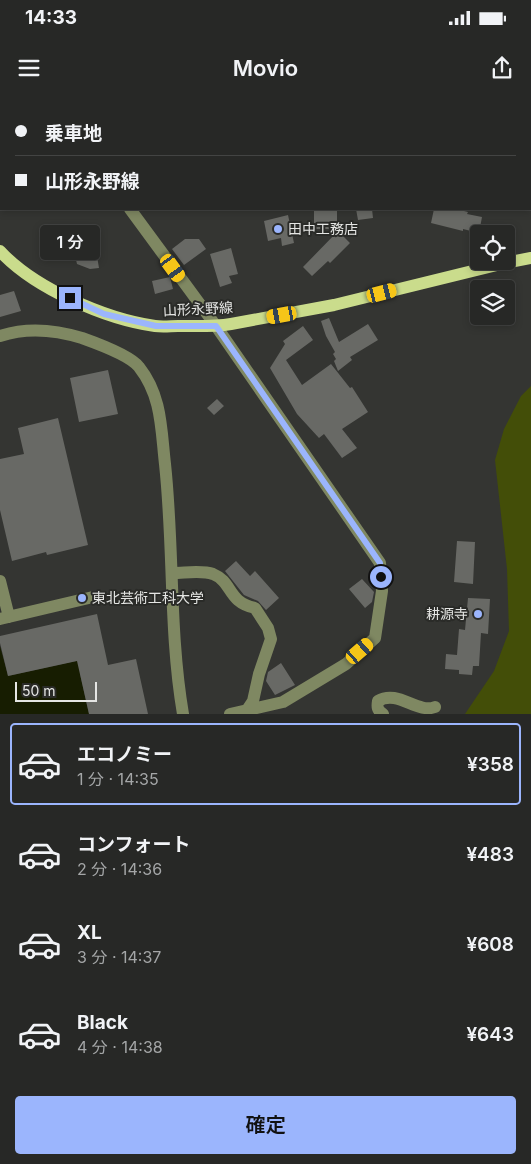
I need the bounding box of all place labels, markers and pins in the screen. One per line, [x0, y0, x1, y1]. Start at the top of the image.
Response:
place label: 田中工務店 [288, 220, 358, 237]
marker: 田中工務店 [272, 223, 284, 235]
place label: 東北芸術工科大学 [92, 589, 204, 606]
marker: 東北芸術工科大学 [76, 592, 88, 604]
place label: 耕源寺 [426, 605, 468, 622]
marker: 耕源寺 [472, 608, 484, 620]

